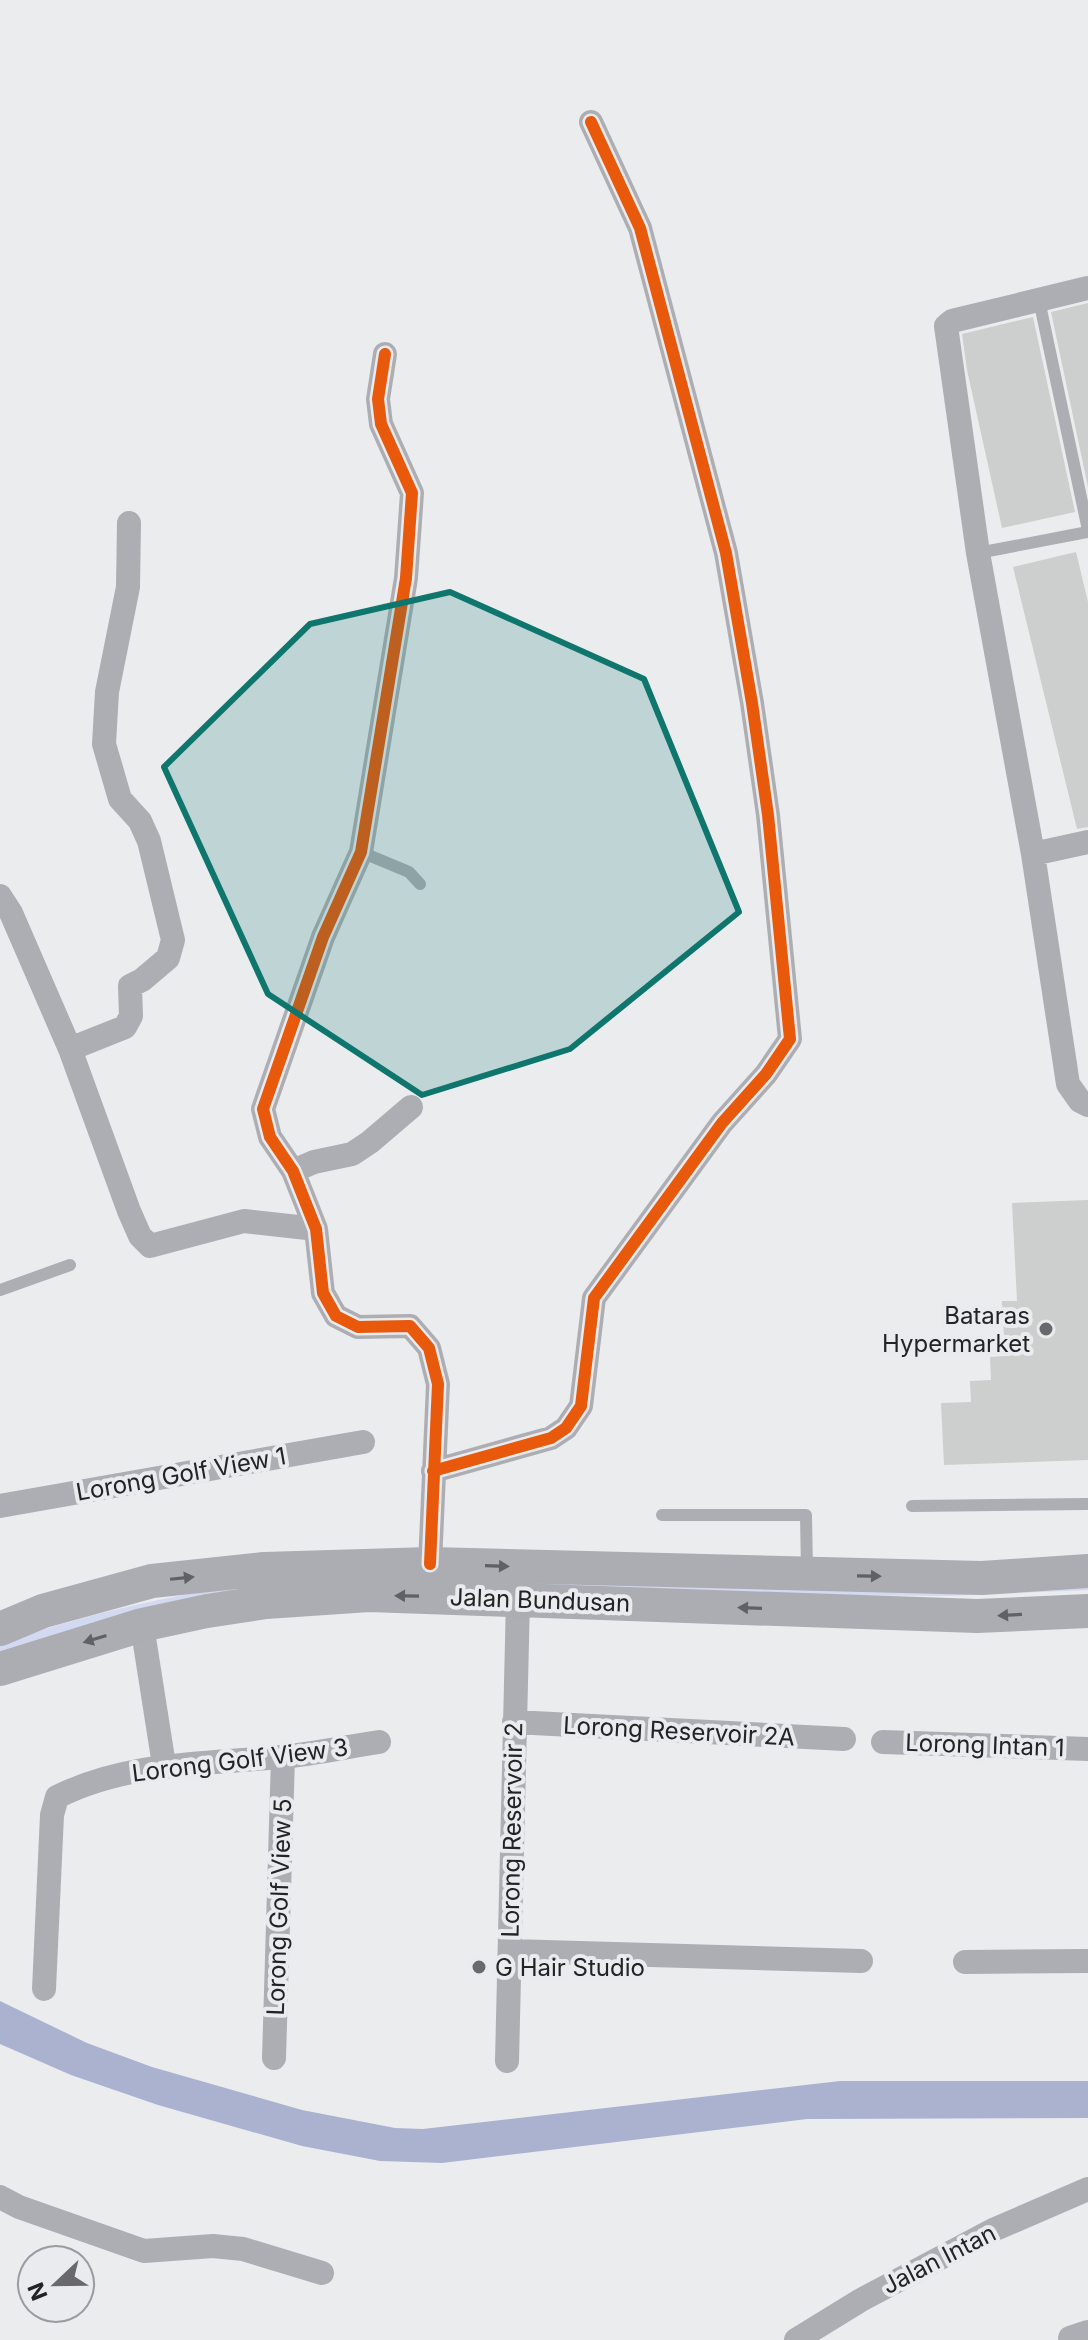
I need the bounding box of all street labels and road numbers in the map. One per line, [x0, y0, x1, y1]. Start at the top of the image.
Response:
street label: Lorong Golf View 1 [74, 1441, 288, 1507]
street label: Jalan Bundusan [449, 1582, 631, 1618]
street label: Lorong Reservoir 2A [562, 1710, 796, 1752]
street label: Lorong Reservoir 2 [496, 1722, 528, 1938]
street label: Lorong Intan 1 [905, 1728, 1065, 1762]
street label: Lorong Golf View 3 [130, 1732, 350, 1788]
street label: Lorong Golf View 5 [261, 1798, 297, 2016]
street label: Jalan Intan [877, 2218, 1001, 2300]

